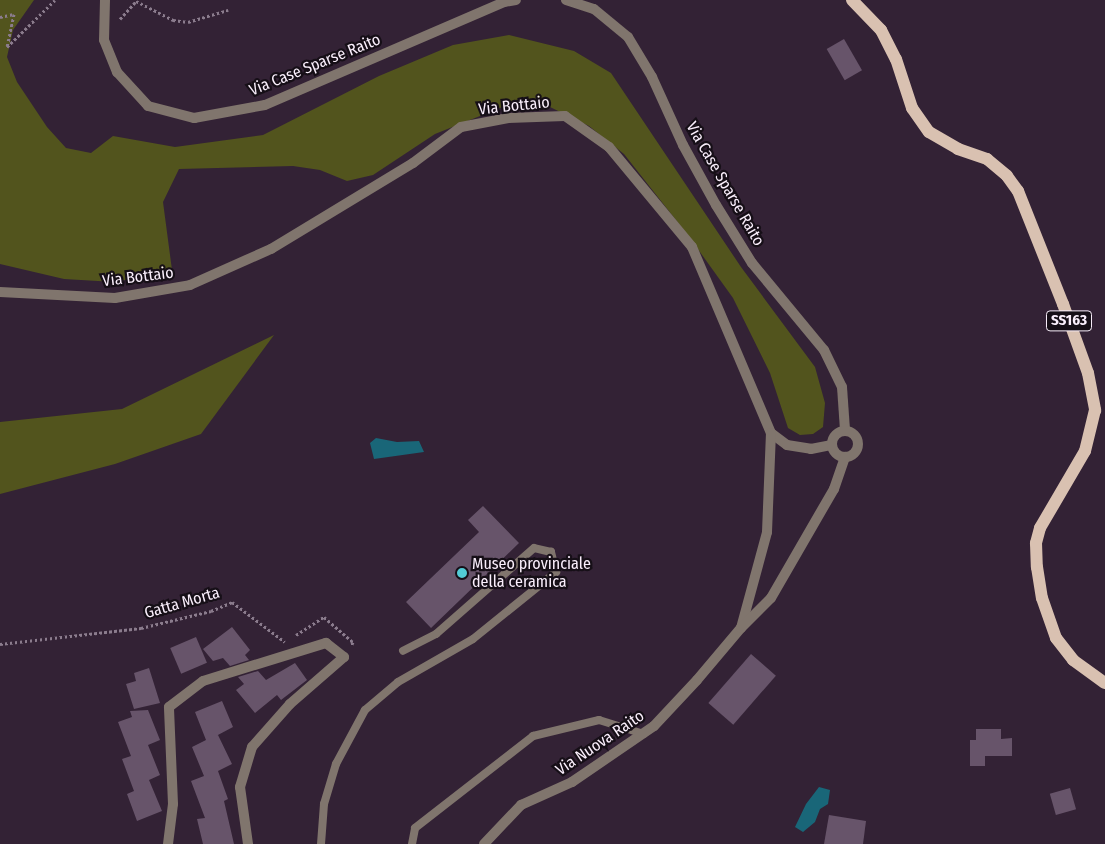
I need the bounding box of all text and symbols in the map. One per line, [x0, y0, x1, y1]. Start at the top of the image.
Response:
street label: Via Case Sparse Raito [247, 30, 383, 100]
street label: Via Bottaio [477, 93, 551, 119]
street label: Via Case Sparse Raito [682, 119, 768, 249]
street label: Via Bottaio [101, 263, 175, 291]
road number: SS163 [1045, 308, 1093, 334]
place label: Museo provinciale della ceramica [472, 554, 591, 592]
marker: Museo provinciale della ceramica [456, 567, 468, 579]
street label: Gatta Morta [142, 583, 222, 623]
street label: Via Nuova Raito [552, 706, 648, 780]

